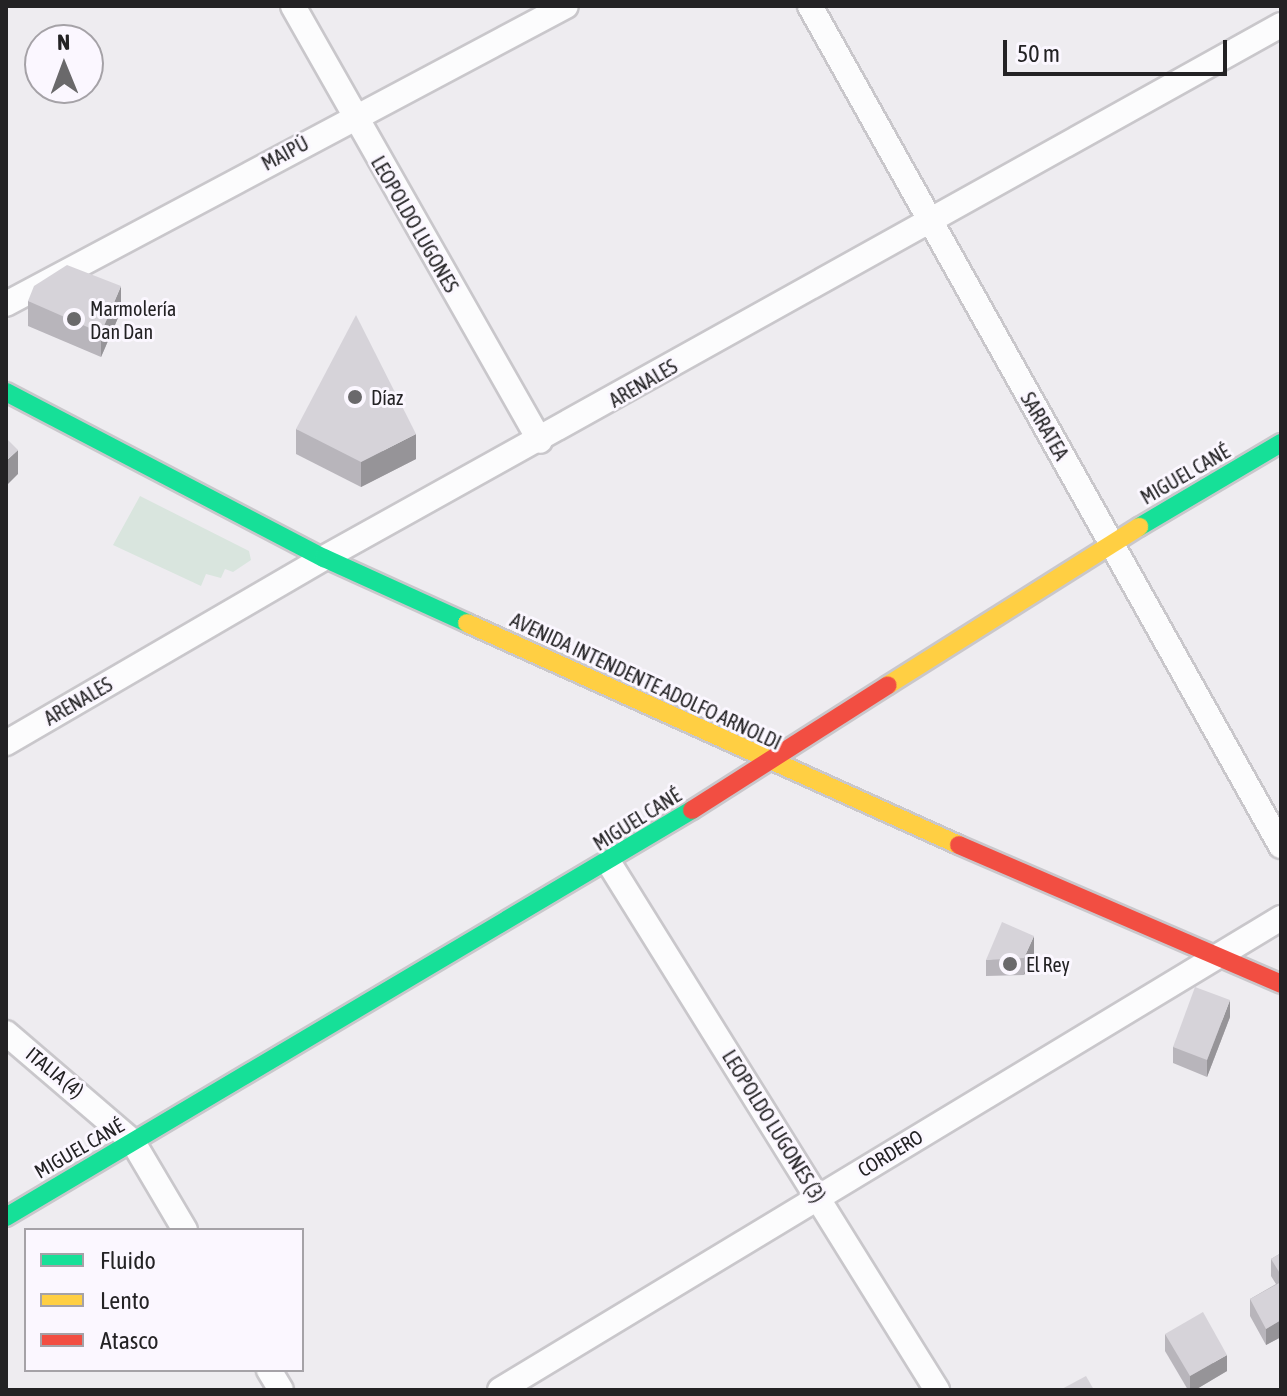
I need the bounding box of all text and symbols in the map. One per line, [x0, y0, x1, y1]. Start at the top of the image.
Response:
north arrow [24, 24, 104, 104]
scale bar [1007, 24, 1231, 74]
text: N [57, 29, 70, 55]
text: 50 m [1017, 40, 1060, 67]
street label: MAIPÚ [257, 131, 313, 175]
street label: LEOPOLDO LUGONES [366, 152, 464, 296]
place label: Marmolería Dan Dan [90, 296, 176, 343]
marker: Marmolería Dan Dan [65, 310, 83, 328]
street label: ARENALES [605, 354, 681, 412]
place label: Díaz [371, 385, 403, 409]
marker: Díaz [346, 388, 364, 406]
street label: SARRATEA [1016, 388, 1074, 464]
street label: MIGUEL CANÉ [1136, 439, 1234, 509]
street label: AVENIDA INTENDENTE ADOLFO ARNOLDI [507, 608, 785, 754]
street label: ARENALES [40, 672, 116, 730]
street label: MIGUEL CANÉ [589, 783, 685, 855]
place label: El Rey [1026, 952, 1070, 976]
marker: El Rey [1001, 955, 1019, 973]
street label: ITALIA (4) [21, 1042, 89, 1102]
street label: LEOPOLDO LUGONES (3) [717, 1045, 831, 1207]
street label: MIGUEL CANÉ [30, 1113, 128, 1183]
street label: CORDERO [853, 1124, 927, 1182]
legend [24, 1228, 304, 1372]
text: Fluido [100, 1247, 156, 1274]
text: Lento [100, 1287, 150, 1314]
text: Atasco [100, 1327, 158, 1354]

